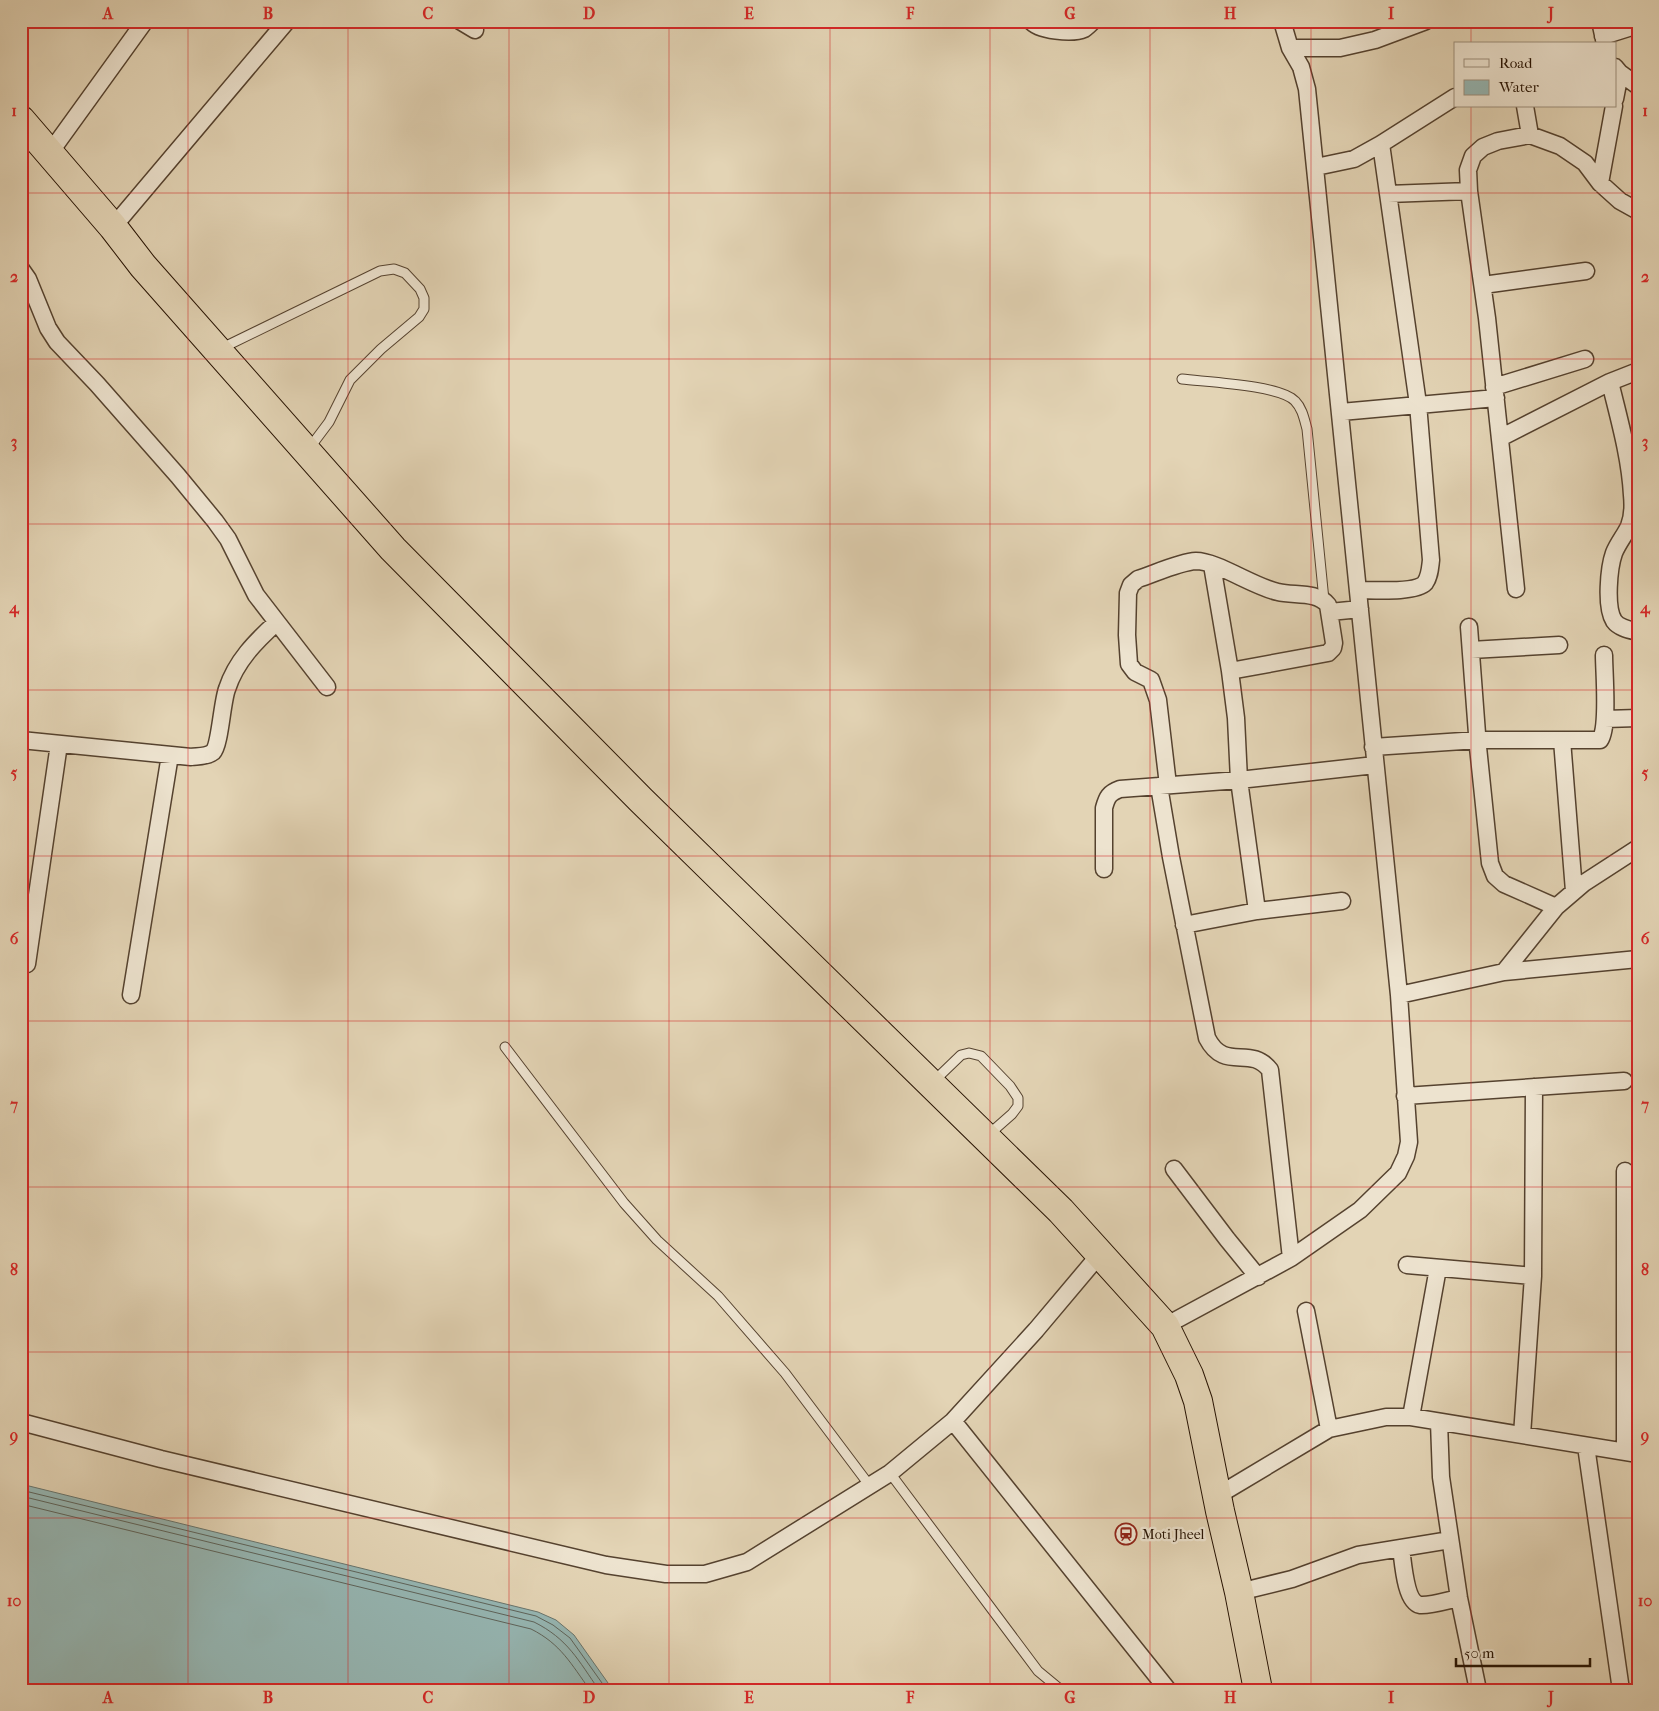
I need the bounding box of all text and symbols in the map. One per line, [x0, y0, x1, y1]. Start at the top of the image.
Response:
text: A [102, 4, 114, 23]
text: B [263, 4, 273, 23]
text: C [423, 4, 434, 23]
text: D [583, 4, 595, 23]
text: E [744, 4, 754, 23]
text: F [905, 4, 915, 23]
text: G [1064, 4, 1076, 23]
text: H [1224, 4, 1237, 23]
text: I [1388, 4, 1395, 23]
text: J [1546, 4, 1554, 24]
legend [1454, 42, 1616, 108]
text: Road [1499, 54, 1533, 72]
text: Water [1498, 78, 1539, 96]
text: 1 [11, 101, 17, 120]
text: 1 [1642, 101, 1648, 120]
text: 2 [10, 267, 18, 286]
text: 2 [1641, 267, 1649, 286]
text: 3 [11, 432, 17, 452]
text: 3 [1642, 432, 1648, 452]
text: 4 [8, 598, 20, 618]
text: 4 [1639, 598, 1651, 618]
text: 5 [11, 763, 18, 782]
text: 5 [1642, 763, 1649, 782]
text: 6 [10, 929, 19, 948]
text: 6 [1641, 929, 1650, 948]
text: 7 [9, 1095, 18, 1114]
text: 7 [1640, 1095, 1649, 1114]
text: 8 [10, 1260, 18, 1279]
text: 8 [1641, 1260, 1649, 1279]
text: 9 [9, 1426, 18, 1446]
text: 9 [1640, 1426, 1649, 1446]
station icon: Moti Jheel [1114, 1522, 1138, 1546]
place label: Moti Jheel [1142, 1526, 1205, 1543]
text: 10 [7, 1591, 21, 1610]
text: 10 [1638, 1591, 1652, 1610]
scale bar [1456, 1636, 1590, 1668]
text: 50 m [1464, 1644, 1495, 1662]
text: A [102, 1688, 114, 1707]
text: B [263, 1688, 273, 1707]
text: C [423, 1688, 434, 1707]
text: D [583, 1688, 595, 1707]
text: E [744, 1688, 754, 1707]
text: F [905, 1688, 915, 1707]
text: G [1064, 1688, 1076, 1707]
text: H [1224, 1688, 1237, 1707]
text: I [1388, 1688, 1395, 1707]
text: J [1546, 1688, 1554, 1708]

